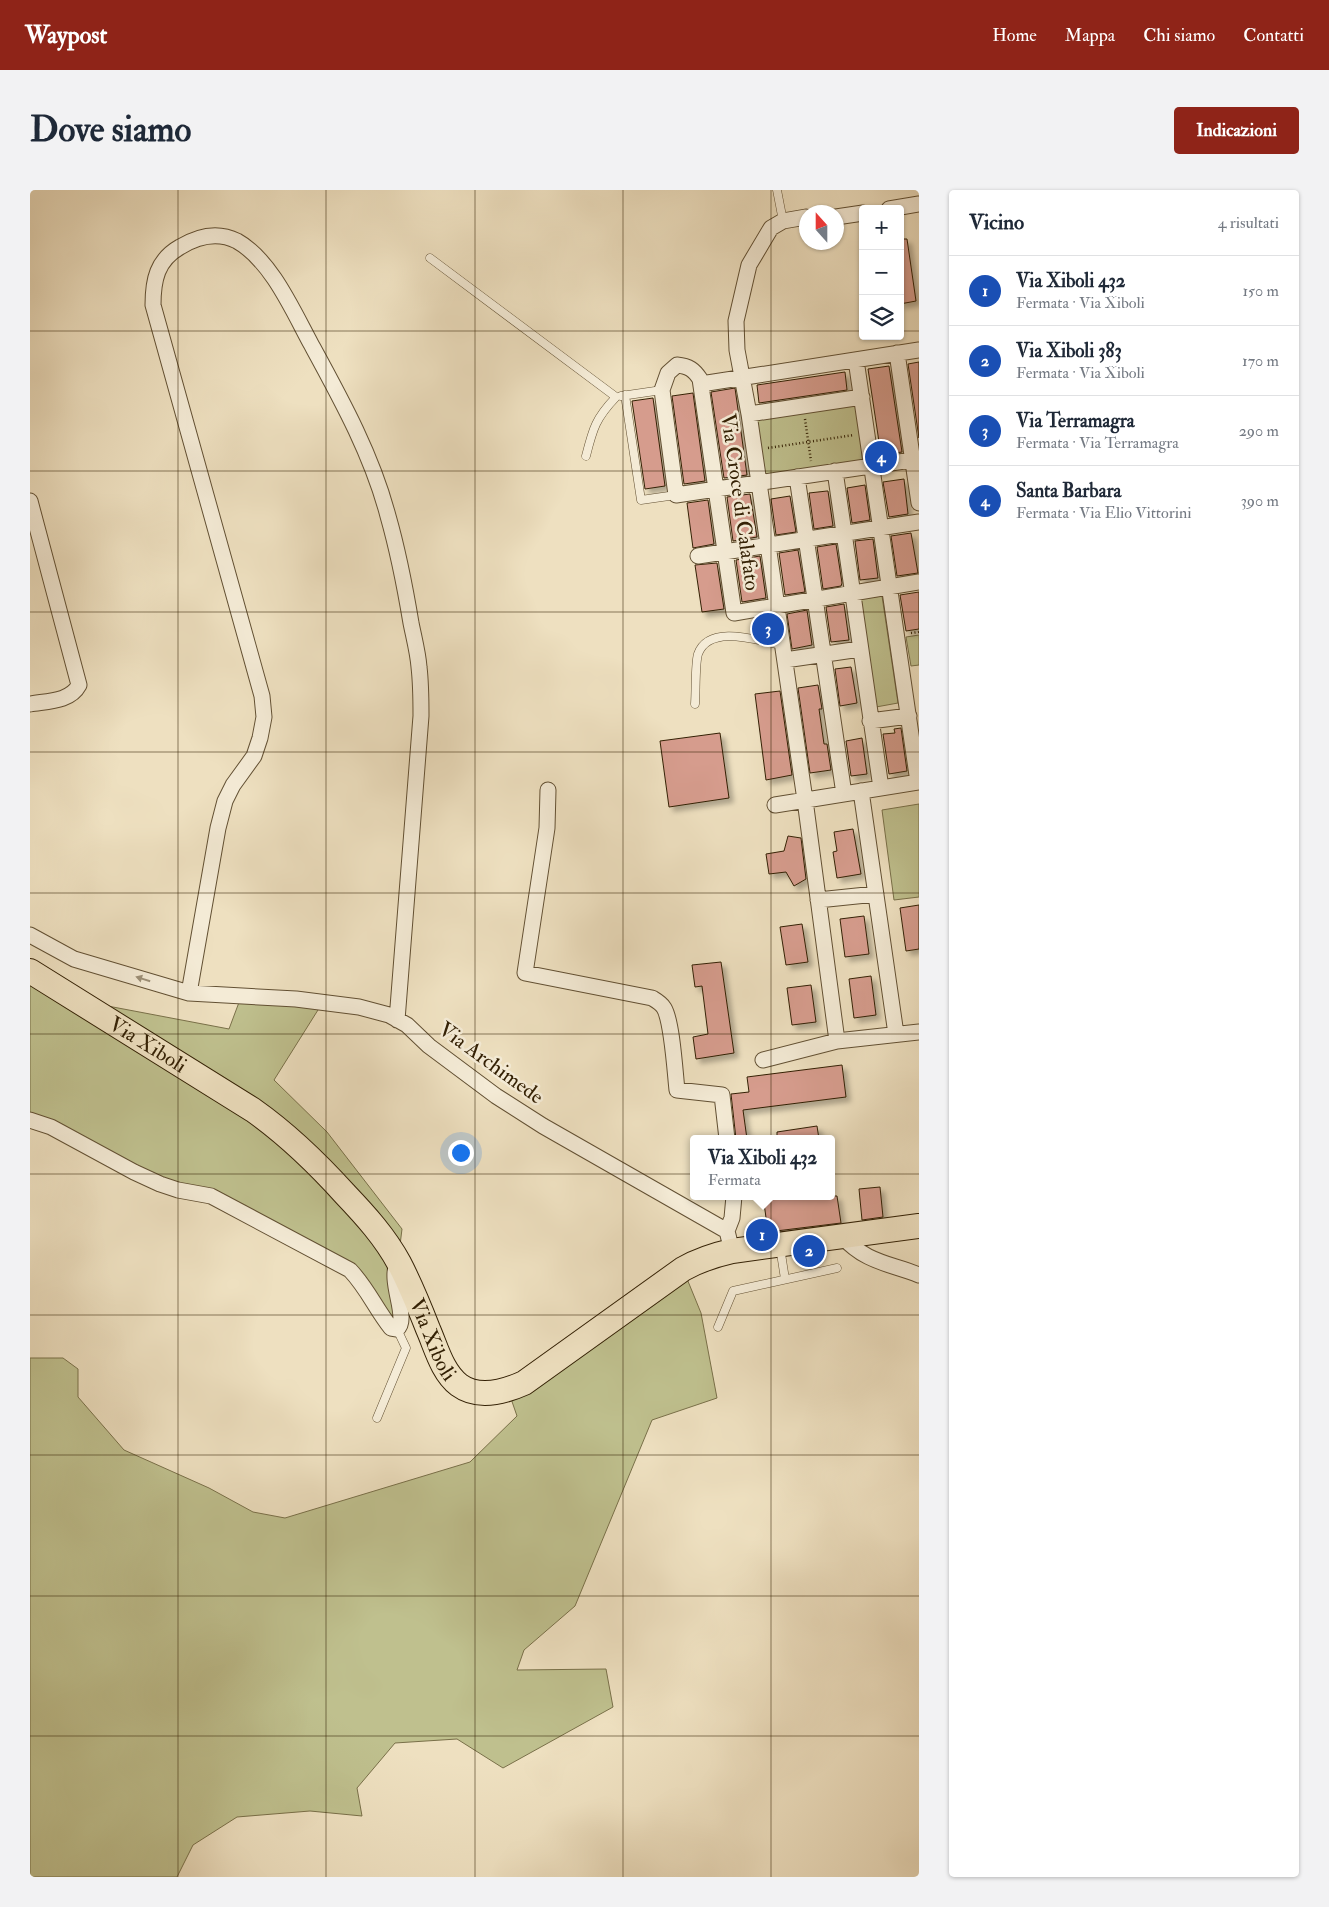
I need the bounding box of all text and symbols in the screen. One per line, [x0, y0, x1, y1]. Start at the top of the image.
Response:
text: Waypost [25, 20, 107, 51]
text: Home [992, 24, 1037, 47]
text: Mappa [1065, 24, 1115, 47]
text: Chi siamo [1143, 24, 1215, 47]
text: Contatti [1243, 24, 1304, 47]
button: Indicazioni [1174, 107, 1299, 154]
text: Dove siamo [30, 108, 191, 152]
north arrow [799, 205, 844, 250]
map controls [859, 205, 904, 340]
button: + [859, 205, 904, 250]
text: Vicino [969, 209, 1024, 236]
text: 4 risultati [1218, 213, 1279, 233]
button: − [859, 250, 904, 295]
text: Via Xiboli 432 [1016, 269, 1125, 293]
text: 1 [982, 281, 988, 301]
text: 150 m [1242, 281, 1279, 301]
text: Fermata · Via Xiboli [1016, 293, 1145, 313]
button: layers [859, 295, 904, 340]
text: Via Xiboli 383 [1016, 339, 1122, 363]
text: 2 [981, 351, 989, 371]
text: 170 m [1242, 351, 1279, 371]
text: Fermata · Via Xiboli [1016, 363, 1145, 383]
text: Via Terramagra [1016, 409, 1135, 433]
street label: Via Croce di Calafato [714, 412, 766, 592]
text: 3 [982, 421, 988, 441]
text: 290 m [1239, 421, 1279, 441]
text: Fermata · Via Terramagra [1016, 433, 1179, 453]
pin: 4 [865, 438, 897, 476]
text: Santa Barbara [1016, 479, 1121, 503]
text: 4 [981, 491, 989, 511]
text: 390 m [1241, 491, 1279, 511]
text: Fermata · Via Elio Vittorini [1016, 503, 1191, 523]
pin: 3 [752, 610, 784, 648]
one-way arrow [135, 975, 150, 983]
street label: Via Xiboli [104, 1010, 192, 1079]
street label: Via Archimede [433, 1016, 549, 1110]
popup [690, 1135, 835, 1200]
your location [448, 1140, 474, 1166]
text: Via Xiboli 432 [708, 1146, 817, 1170]
text: Fermata [708, 1170, 761, 1190]
pin: 1 [746, 1216, 778, 1254]
pin: 2 [793, 1232, 825, 1270]
street label: Via Xiboli [404, 1294, 463, 1387]

